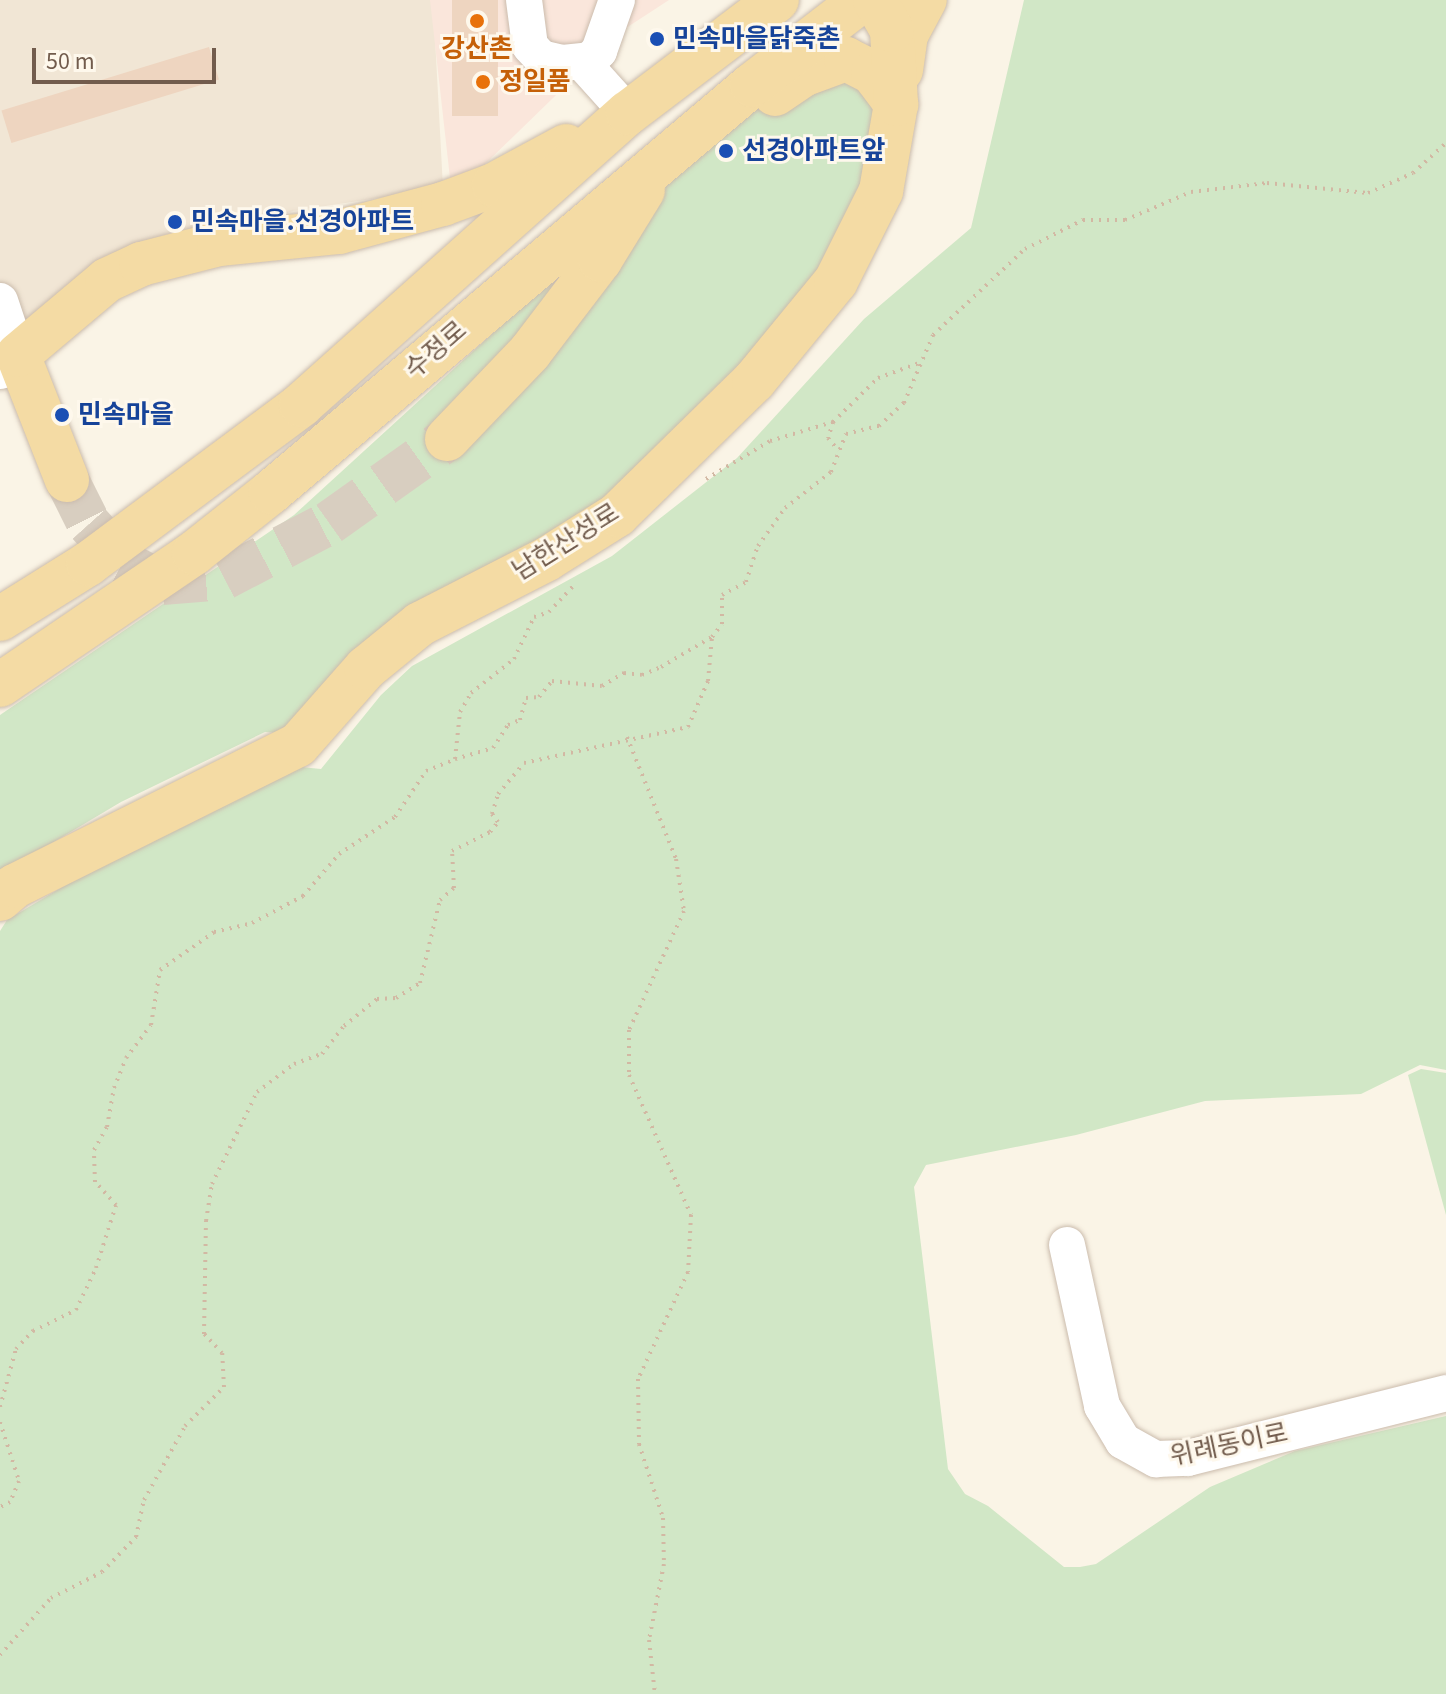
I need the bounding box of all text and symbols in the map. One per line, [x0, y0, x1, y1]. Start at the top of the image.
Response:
marker: 강산촌 [468, 12, 486, 30]
place label: 민속마을닭죽촌 [673, 23, 840, 55]
marker: 민속마을닭죽촌 [648, 30, 666, 48]
scale bar [36, 32, 220, 82]
place label: 강산촌 [441, 33, 513, 65]
text: 50 m [46, 44, 95, 79]
place label: 정일품 [499, 66, 571, 98]
marker: 정일품 [474, 73, 492, 91]
place label: 선경아파트앞 [742, 135, 886, 167]
marker: 선경아파트앞 [717, 142, 735, 160]
place label: 민속마을.선경아파트 [191, 206, 414, 238]
marker: 민속마을.선경아파트 [166, 213, 184, 231]
street label: 수정로 [399, 315, 473, 385]
place label: 민속마을 [78, 399, 174, 431]
marker: 민속마을 [53, 406, 71, 424]
street label: 남한산성로 [507, 497, 625, 587]
street label: 위례동이로 [1167, 1417, 1291, 1473]

